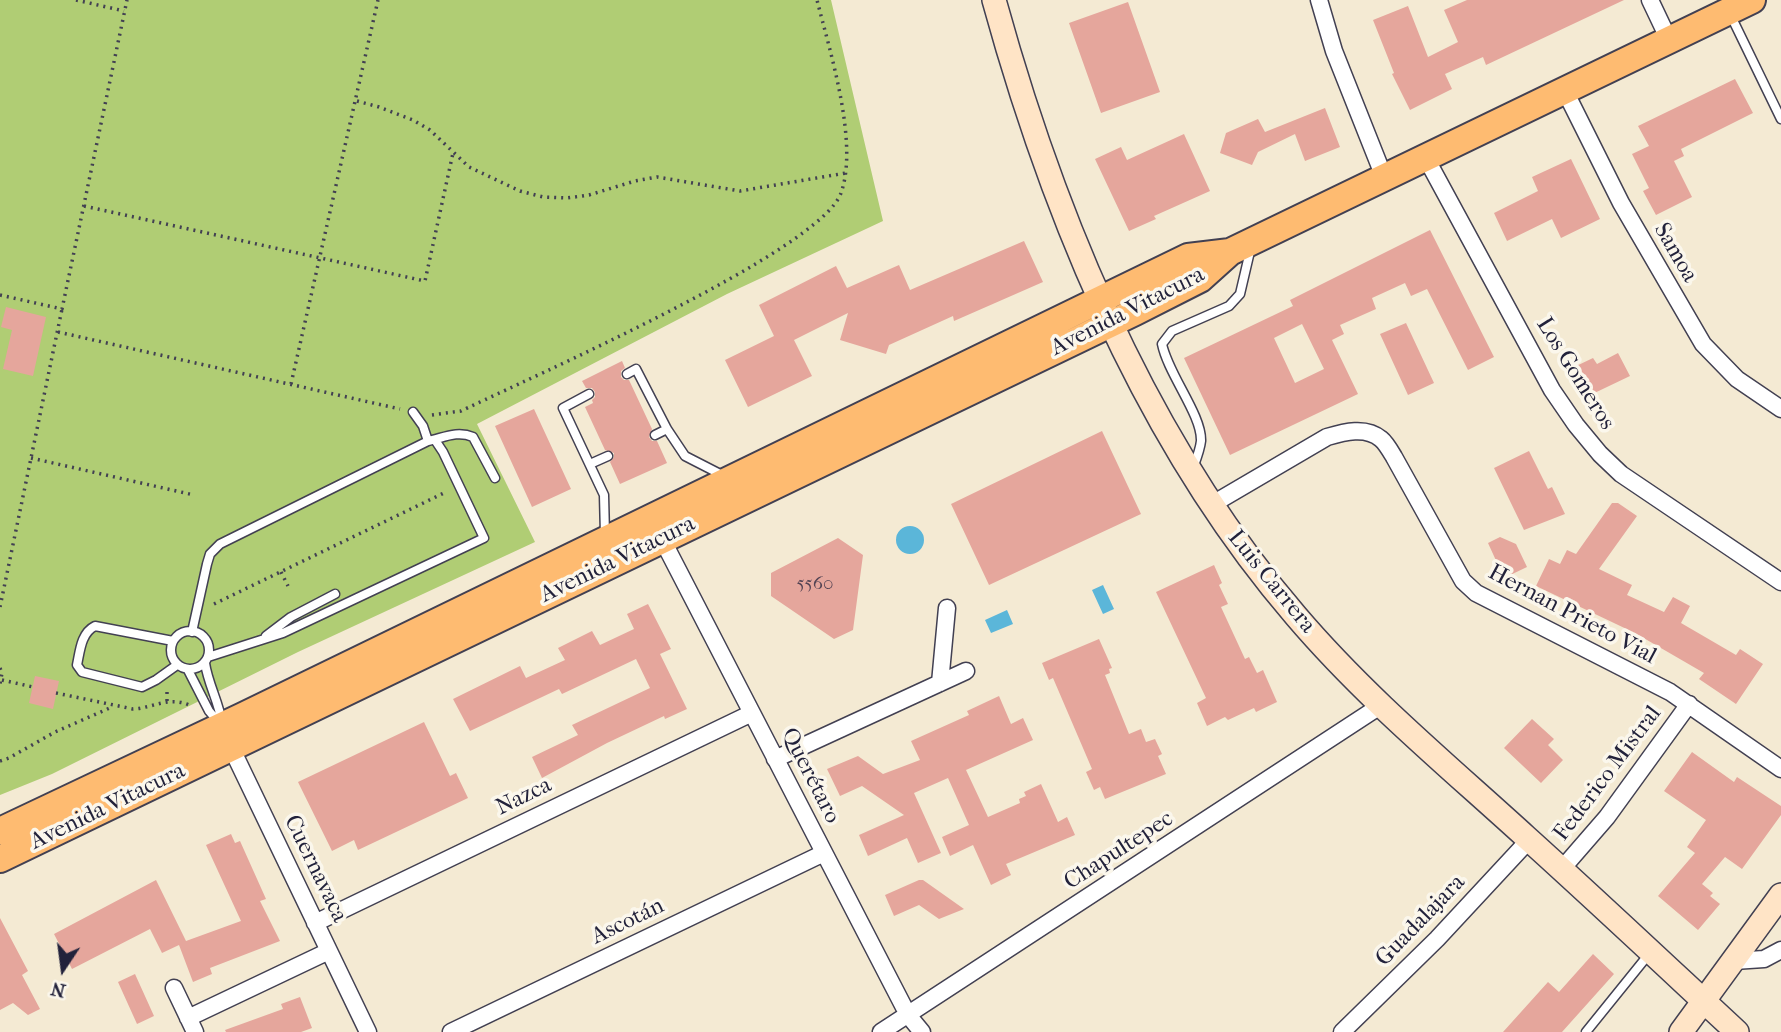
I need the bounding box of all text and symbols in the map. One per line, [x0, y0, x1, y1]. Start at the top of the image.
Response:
street label: Samoa [1647, 218, 1703, 288]
street label: Avenida Vitacura [1046, 261, 1210, 363]
street label: Los Gomeros [1530, 313, 1620, 435]
street label: Avenida Vitacura [536, 511, 700, 609]
street label: Luis Carrera [1221, 525, 1321, 639]
street label: Hernan Prieto Vial [1483, 559, 1661, 671]
house number: 5560 [796, 573, 834, 595]
street label: Federico Mistral [1548, 701, 1668, 847]
street label: Querétaro [774, 724, 846, 828]
street label: Avenida Vitacura [26, 758, 190, 856]
street label: Nazca [492, 772, 556, 822]
street label: Chapultepec [1059, 806, 1179, 896]
street label: Cuernavaca [277, 811, 353, 927]
street label: Guadalajara [1370, 869, 1472, 973]
street label: Ascotán [587, 893, 669, 951]
north arrow [28, 934, 98, 1004]
text: N [49, 977, 68, 1002]

